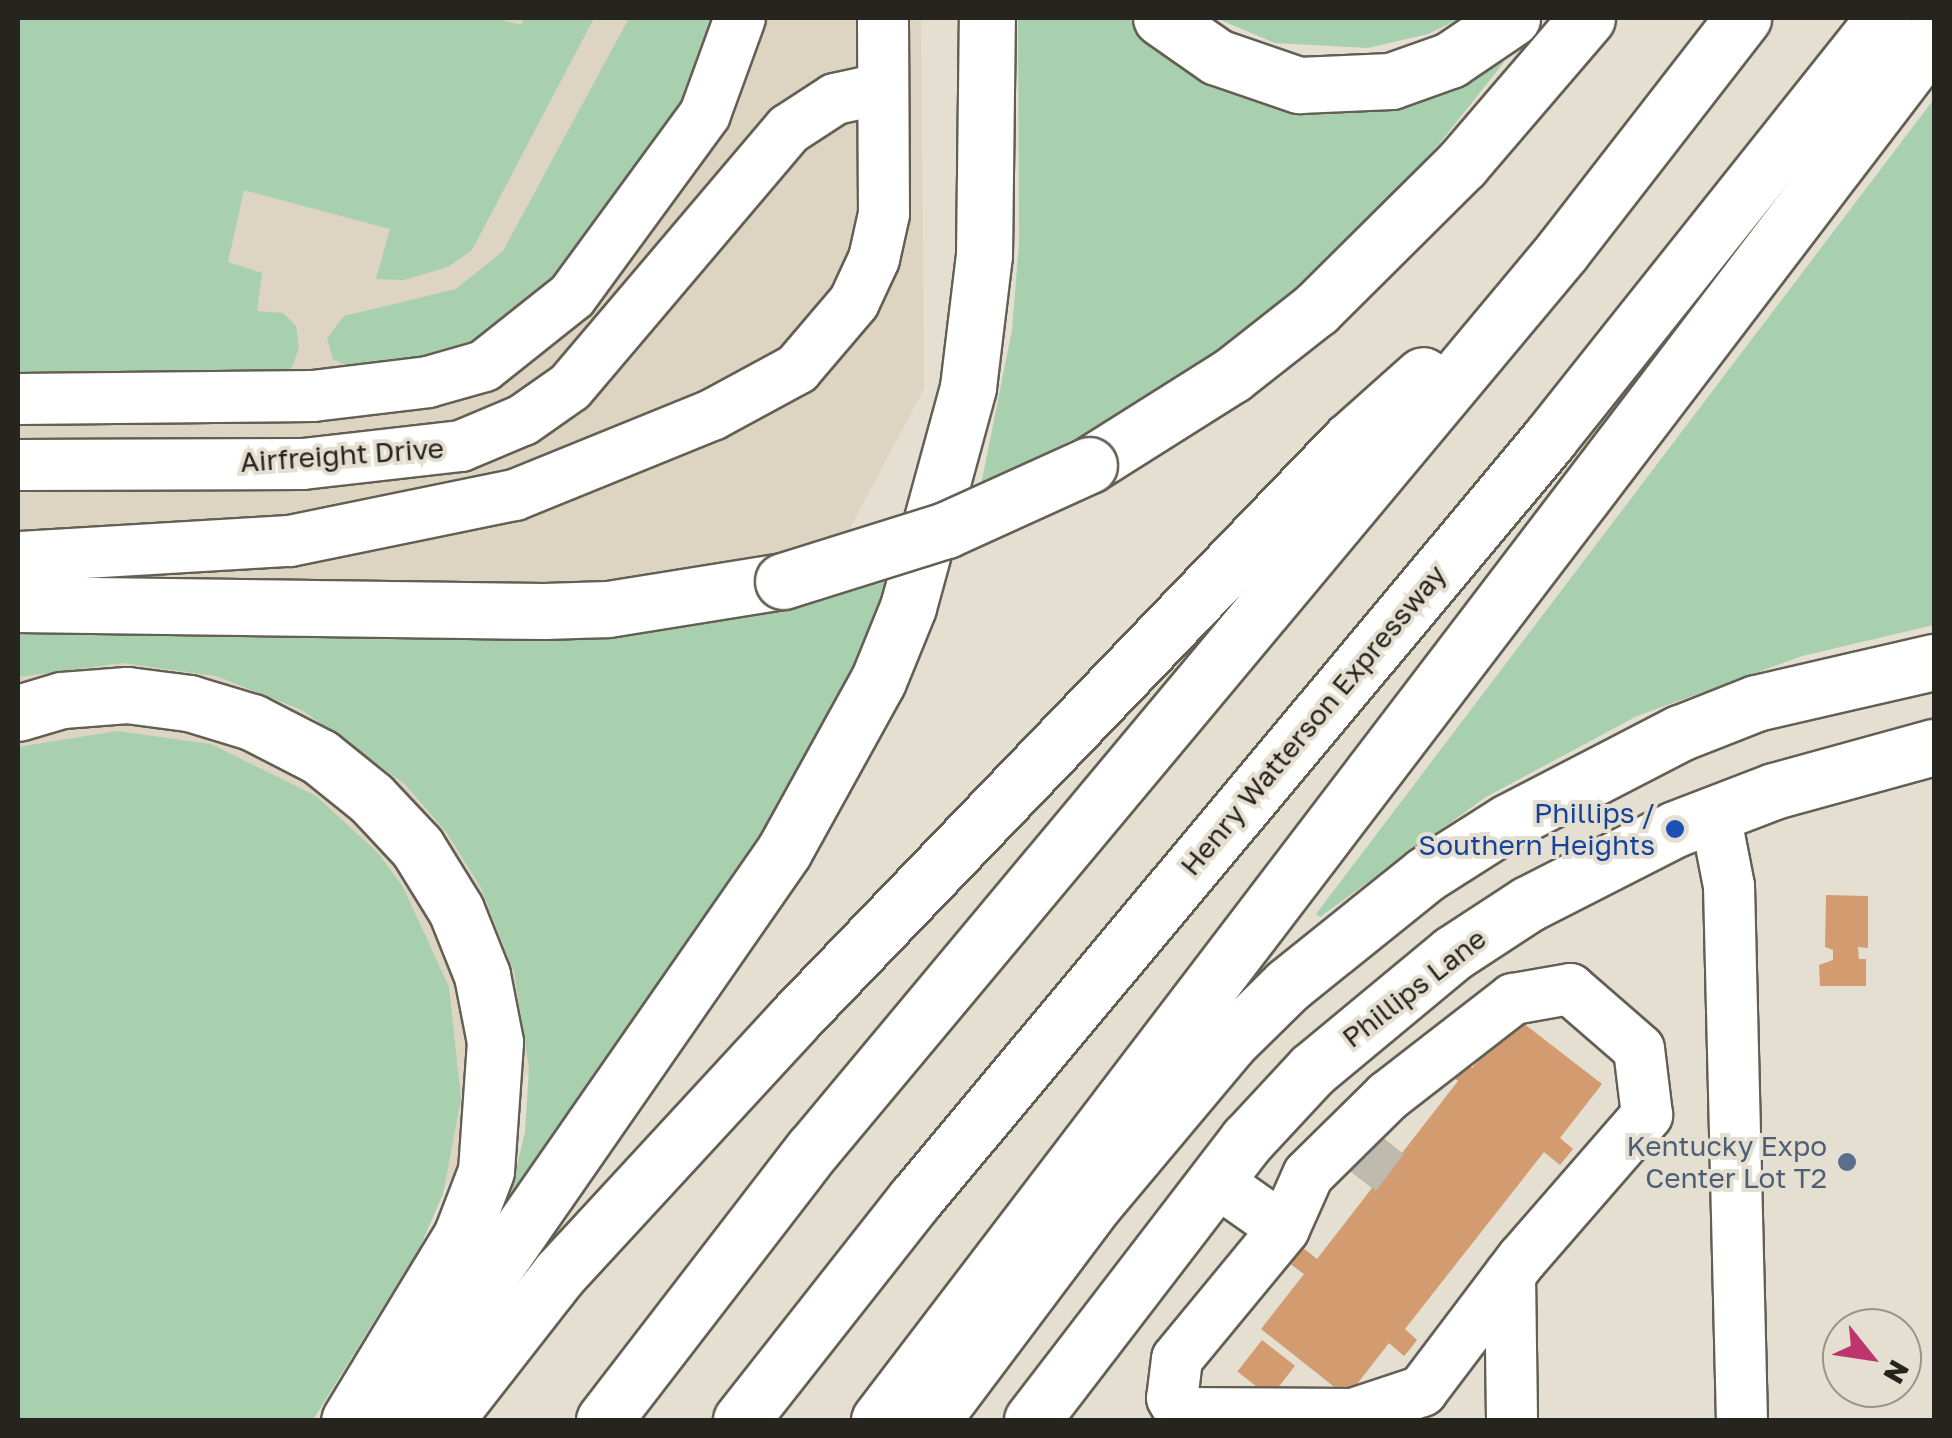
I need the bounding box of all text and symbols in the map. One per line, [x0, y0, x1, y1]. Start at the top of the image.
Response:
street label: Airfreight Drive [239, 431, 445, 479]
street label: Henry Watterson Expressway [1173, 558, 1453, 882]
place label: Phillips / Southern Heights [1418, 796, 1655, 862]
marker: Phillips / Southern Heights [1664, 818, 1686, 840]
street label: Phillips Lane [1335, 921, 1493, 1055]
place label: Kentucky Expo Center Lot T2 [1626, 1129, 1827, 1195]
marker: Kentucky Expo Center Lot T2 [1836, 1151, 1858, 1173]
north arrow [1822, 1308, 1922, 1408]
text: N [1877, 1355, 1916, 1390]

